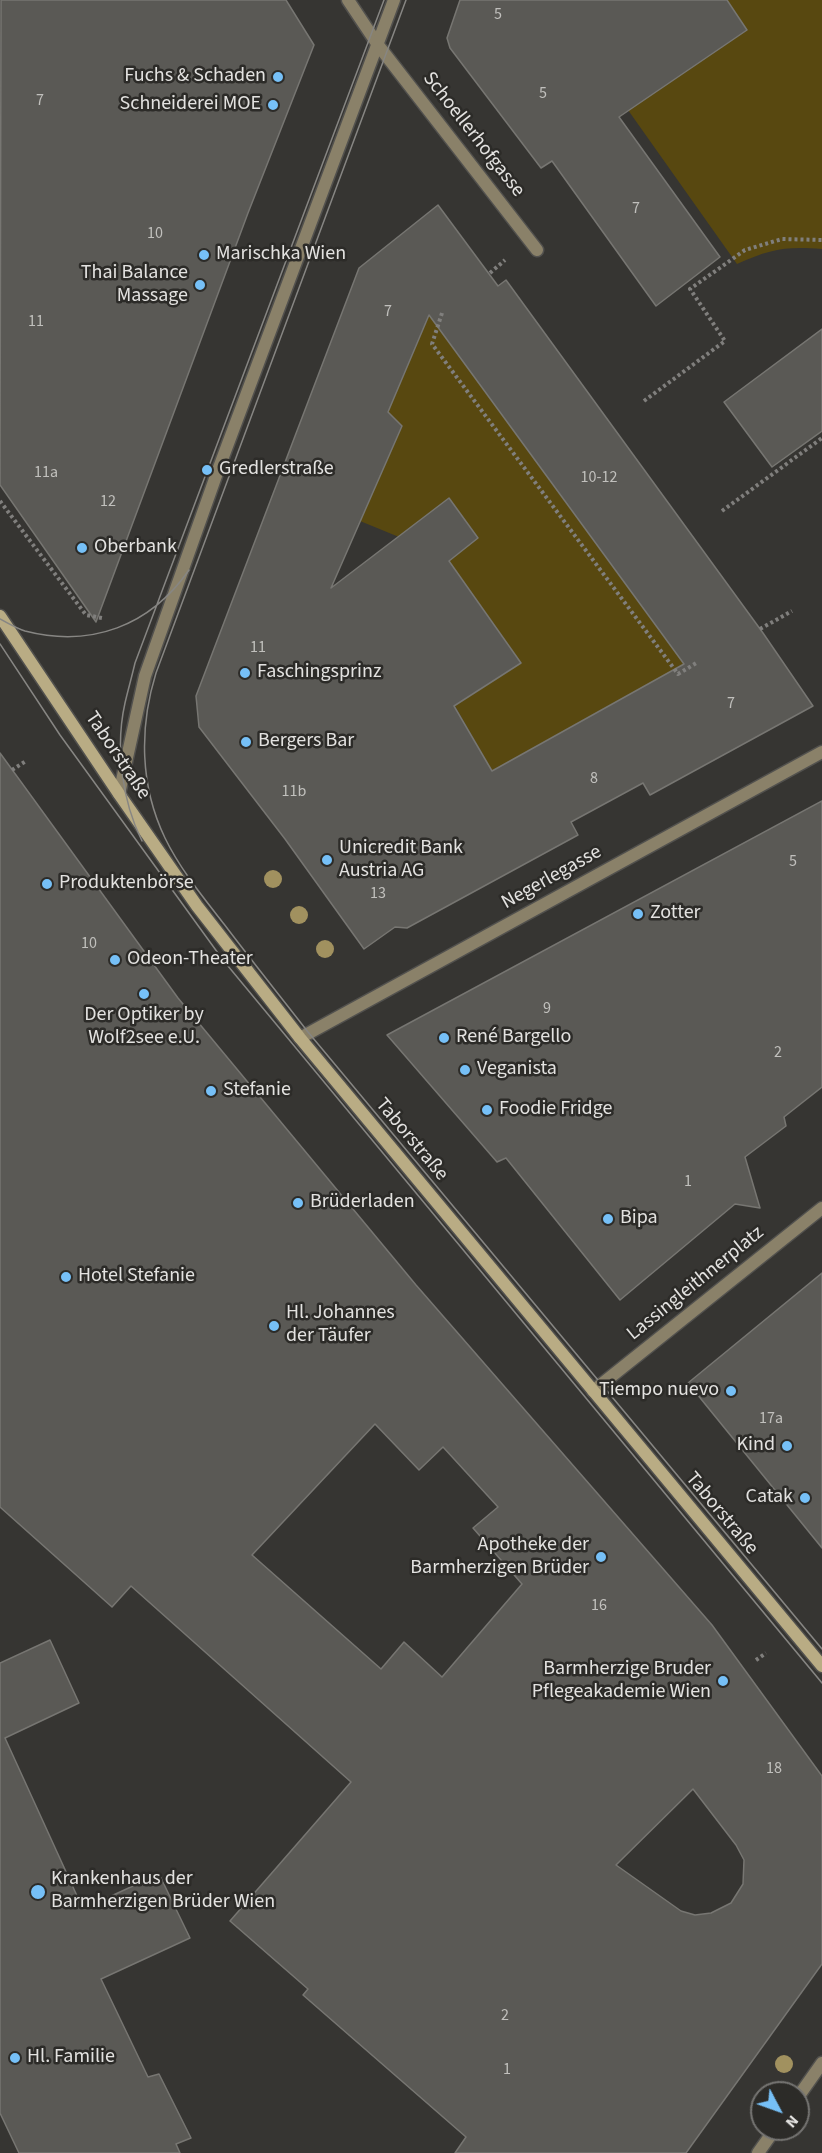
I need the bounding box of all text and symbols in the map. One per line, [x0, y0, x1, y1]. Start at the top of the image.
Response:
house number: 5 [494, 5, 502, 25]
place label: Fuchs & Schaden [124, 65, 266, 89]
street label: Schoellerhofgasse [417, 68, 529, 202]
marker: Fuchs & Schaden [271, 70, 285, 84]
house number: 5 [539, 84, 547, 104]
house number: 7 [36, 91, 44, 111]
place label: Schneiderei MOE [120, 93, 261, 117]
marker: Schneiderei MOE [266, 98, 280, 112]
house number: 7 [632, 199, 640, 219]
house number: 10 [147, 224, 163, 244]
place label: Marischka Wien [216, 243, 346, 267]
marker: Marischka Wien [197, 248, 211, 262]
place label: Thai Balance Massage [81, 262, 188, 309]
marker: Thai Balance Massage [193, 278, 207, 292]
house number: 7 [384, 302, 392, 322]
house number: 11 [28, 312, 44, 332]
place label: Gredlerstraße [219, 458, 334, 482]
house number: 11a [34, 463, 58, 483]
marker: Gredlerstraße [200, 463, 214, 477]
house number: 10-12 [581, 468, 617, 488]
house number: 12 [100, 492, 116, 512]
place label: Oberbank [94, 536, 177, 560]
marker: Oberbank [75, 541, 89, 555]
house number: 11 [250, 638, 266, 658]
place label: Faschingsprinz [257, 661, 381, 685]
marker: Faschingsprinz [238, 666, 252, 680]
house number: 7 [727, 694, 735, 714]
street label: Taborstraße [79, 707, 155, 805]
place label: Bergers Bar [258, 730, 354, 754]
marker: Bergers Bar [239, 735, 253, 749]
house number: 8 [590, 769, 598, 789]
house number: 11b [282, 782, 306, 802]
place label: Unicredit Bank Austria AG [339, 837, 463, 884]
street label: Negerlegasse [498, 841, 606, 915]
house number: 5 [789, 852, 797, 872]
marker: Unicredit Bank Austria AG [320, 853, 334, 867]
place label: Produktenbörse [59, 872, 194, 896]
marker: Produktenbörse [40, 877, 54, 891]
house number: 13 [370, 884, 386, 904]
place label: Zotter [650, 902, 701, 926]
marker: Zotter [631, 907, 645, 921]
house number: 10 [81, 934, 97, 954]
place label: Odeon-Theater [127, 948, 253, 972]
marker: Odeon-Theater [108, 953, 122, 967]
marker: Der Optiker by Wolf2see e.U. [137, 987, 151, 1001]
house number: 9 [543, 999, 551, 1019]
place label: Der Optiker by Wolf2see e.U. [84, 1004, 204, 1051]
place label: René Bargello [456, 1026, 571, 1050]
marker: René Bargello [437, 1031, 451, 1045]
house number: 2 [774, 1043, 782, 1063]
place label: Veganista [477, 1058, 557, 1082]
marker: Veganista [458, 1063, 472, 1077]
place label: Stefanie [223, 1079, 291, 1103]
marker: Stefanie [204, 1084, 218, 1098]
street label: Taborstraße [369, 1094, 453, 1186]
place label: Foodie Fridge [499, 1098, 612, 1122]
marker: Foodie Fridge [480, 1103, 494, 1117]
house number: 1 [684, 1172, 692, 1192]
place label: Brüderladen [310, 1191, 415, 1215]
marker: Brüderladen [291, 1196, 305, 1210]
place label: Bipa [620, 1207, 658, 1231]
marker: Bipa [601, 1212, 615, 1226]
street label: Lassingleithnerplatz [623, 1221, 769, 1347]
place label: Hotel Stefanie [78, 1265, 195, 1289]
marker: Hotel Stefanie [59, 1270, 73, 1284]
place label: Hl. Johannes der Täufer [286, 1302, 395, 1349]
marker: Hl. Johannes der Täufer [267, 1319, 281, 1333]
place label: Tiempo nuevo [599, 1379, 719, 1403]
marker: Tiempo nuevo [724, 1384, 738, 1398]
house number: 17a [759, 1409, 783, 1429]
place label: Kind [736, 1434, 775, 1458]
marker: Kind [780, 1439, 794, 1453]
street label: Taborstraße [679, 1468, 763, 1560]
place label: Catak [745, 1486, 793, 1510]
marker: Catak [798, 1491, 812, 1505]
place label: Apotheke der Barmherzigen Brüder [410, 1534, 589, 1581]
marker: Apotheke der Barmherzigen Brüder [594, 1550, 608, 1564]
house number: 16 [591, 1596, 607, 1616]
place label: Barmherzige Bruder Pflegeakademie Wien [532, 1658, 711, 1705]
marker: Barmherzige Bruder Pflegeakademie Wien [716, 1674, 730, 1688]
house number: 18 [766, 1759, 782, 1779]
place label: Krankenhaus der Barmherzigen Brüder Wien [51, 1868, 275, 1915]
marker: Krankenhaus der Barmherzigen Brüder Wien [29, 1883, 47, 1901]
house number: 2 [501, 2006, 509, 2026]
place label: Hl. Familie [27, 2046, 115, 2070]
marker: Hl. Familie [8, 2051, 22, 2065]
house number: 1 [503, 2060, 511, 2080]
north arrow [750, 2081, 810, 2141]
text: N [780, 2110, 804, 2133]

